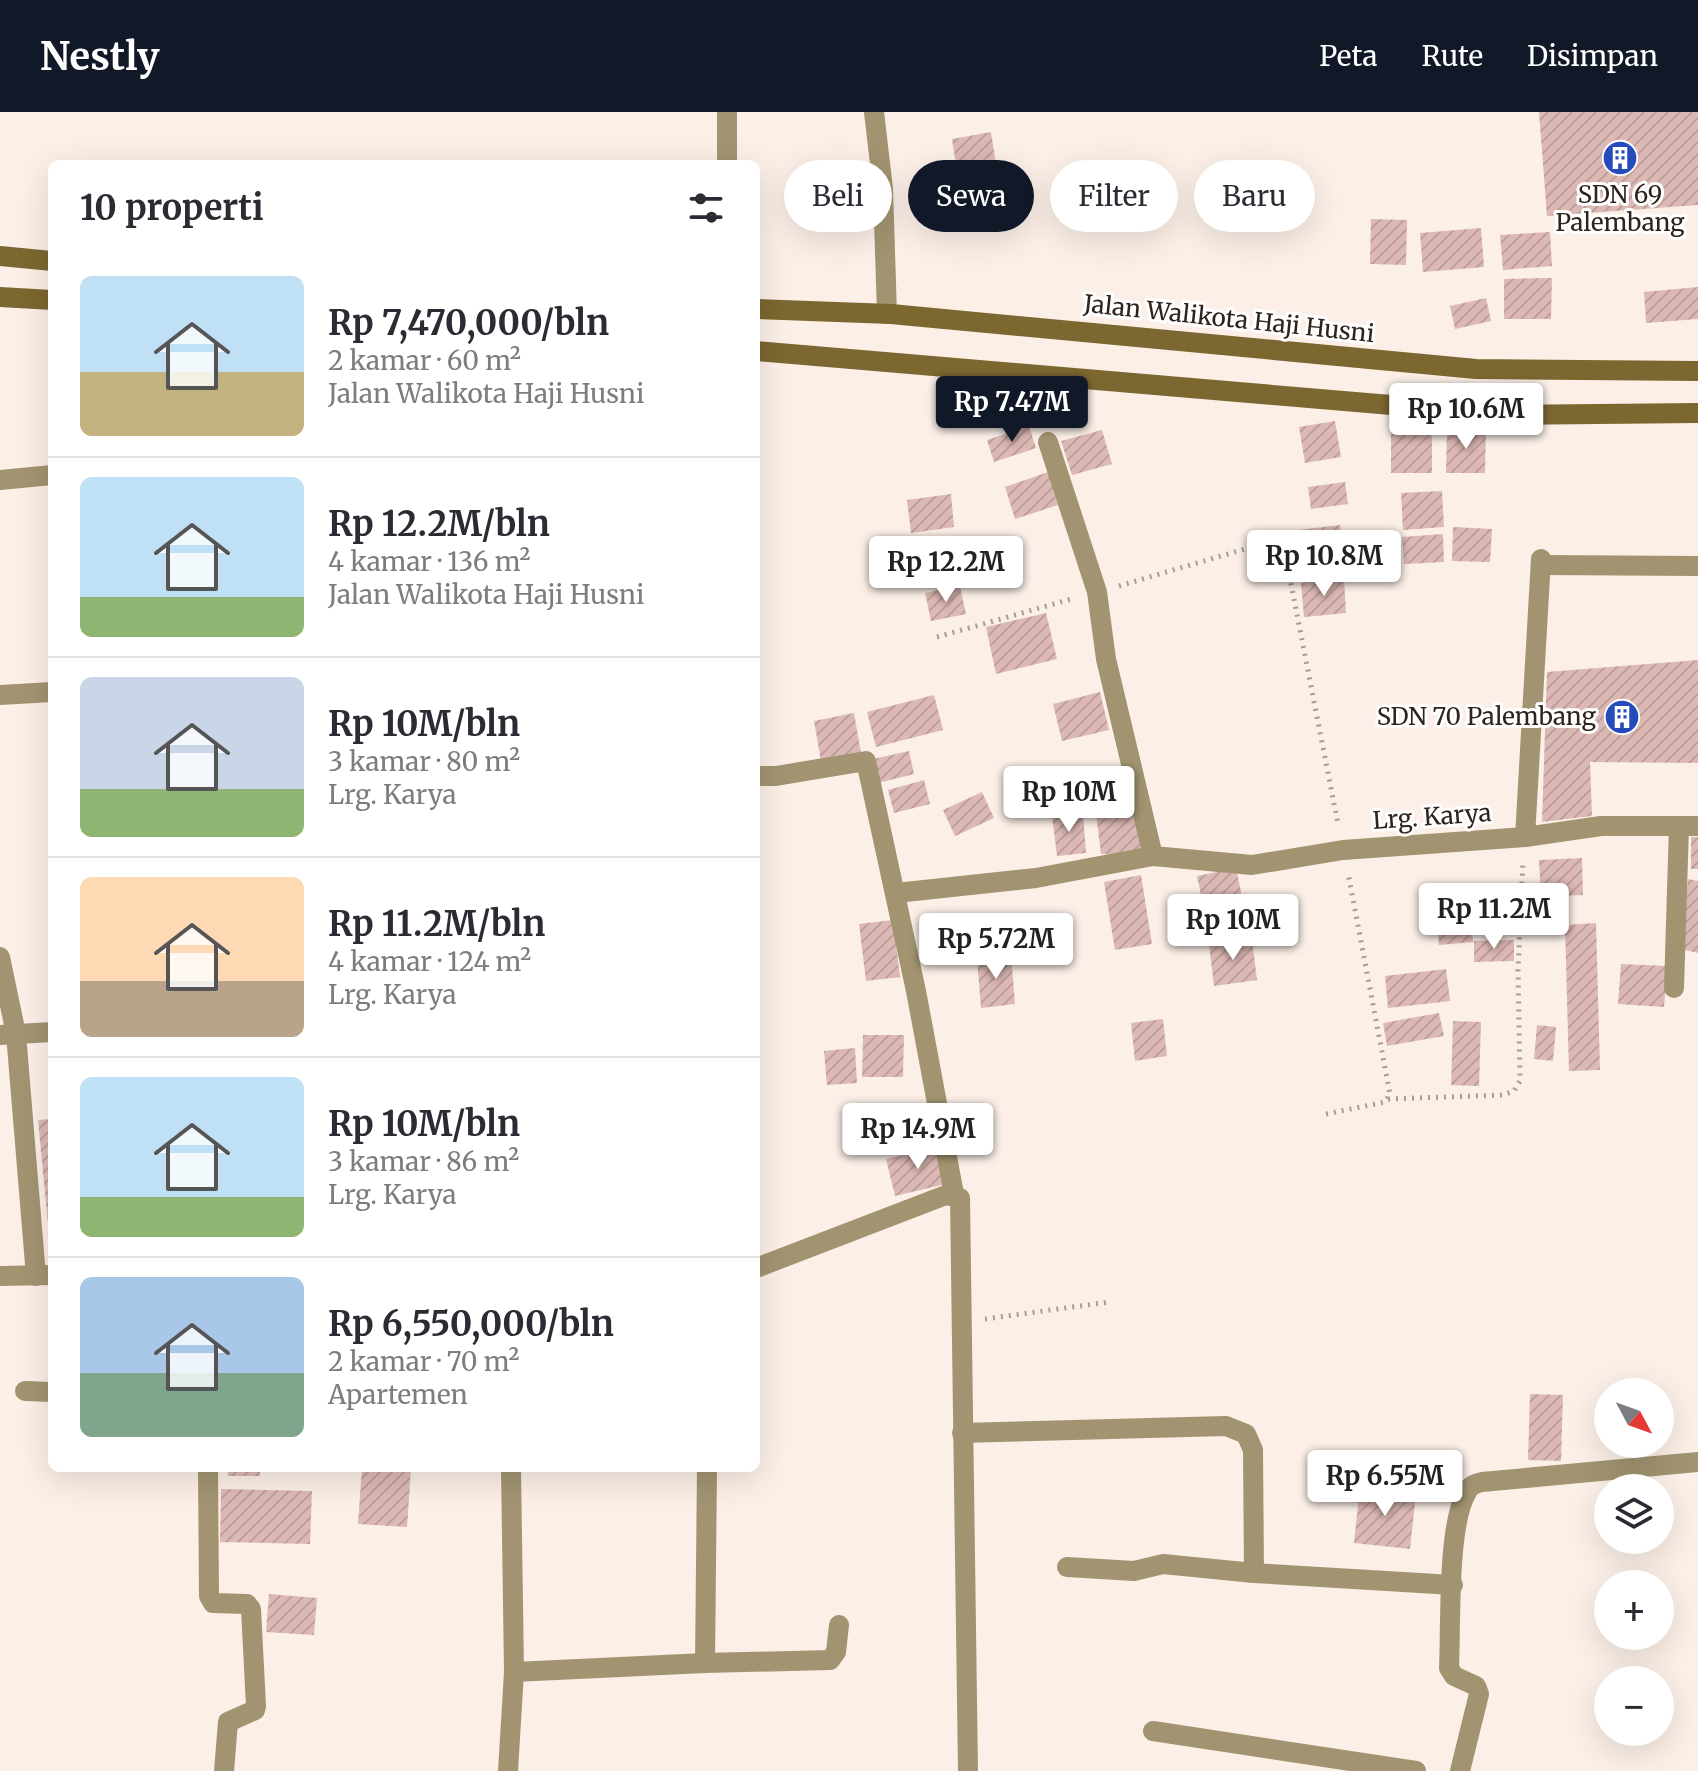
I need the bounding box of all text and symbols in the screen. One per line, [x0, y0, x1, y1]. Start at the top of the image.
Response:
text: Nestly [40, 33, 159, 80]
text: Peta [1319, 38, 1378, 74]
text: Rute [1422, 38, 1483, 74]
text: Disimpan [1527, 38, 1658, 74]
building icon: SDN 69 Palembang [1601, 139, 1639, 177]
chip: Beli [784, 160, 892, 232]
chip: Sewa [908, 160, 1034, 232]
chip: Filter [1050, 160, 1178, 232]
chip: Baru [1194, 160, 1315, 232]
place label: SDN 69 Palembang [1555, 179, 1685, 238]
icon: filters [684, 186, 728, 230]
text: 10 properti [80, 187, 264, 229]
street label: Jalan Walikota Haji Husni [1081, 288, 1376, 349]
text: Rp 7,470,000/bln [328, 302, 609, 344]
icon: home [144, 308, 240, 404]
text: 2 kamar · 60 m² [328, 344, 521, 377]
pin: Rp 7.47M [929, 376, 1095, 444]
text: Jalan Walikota Haji Husni [328, 377, 644, 410]
pin: Rp 10.6M [1383, 383, 1549, 451]
text: Rp 7.47M [954, 385, 1070, 418]
text: Rp 10.6M [1407, 392, 1525, 425]
text: Rp 12.2M/bln [328, 503, 550, 545]
icon: home [144, 509, 240, 605]
pin: Rp 10.8M [1241, 530, 1407, 598]
pin: Rp 12.2M [863, 536, 1029, 604]
text: Rp 10.8M [1265, 539, 1383, 572]
text: 4 kamar · 136 m² [328, 545, 530, 578]
text: Rp 12.2M [887, 545, 1005, 578]
text: Jalan Walikota Haji Husni [328, 578, 644, 611]
building icon: SDN 70 Palembang [1603, 698, 1641, 736]
place label: SDN 70 Palembang [1377, 701, 1596, 732]
text: Rp 10M/bln [328, 703, 520, 745]
icon: home [144, 709, 240, 805]
text: 3 kamar · 80 m² [328, 745, 520, 778]
pin: Rp 10M [1004, 766, 1134, 834]
text: Rp 10M [1021, 775, 1117, 808]
text: Lrg. Karya [328, 778, 457, 811]
street label: Lrg. Karya [1372, 797, 1492, 836]
pin: Rp 11.2M [1411, 883, 1577, 951]
text: Rp 11.2M [1437, 892, 1551, 925]
pin: Rp 10M [1168, 894, 1298, 962]
text: Rp 11.2M/bln [328, 903, 545, 945]
text: Rp 10M [1185, 903, 1281, 936]
icon: home [144, 909, 240, 1005]
pin: Rp 5.72M [913, 913, 1079, 981]
text: Rp 5.72M [937, 922, 1055, 955]
text: 4 kamar · 124 m² [328, 945, 531, 978]
text: Lrg. Karya [328, 978, 457, 1011]
text: Rp 10M/bln [328, 1103, 520, 1145]
pin: Rp 14.9M [835, 1103, 1001, 1171]
icon: home [144, 1109, 240, 1205]
text: Rp 14.9M [860, 1112, 976, 1145]
text: 3 kamar · 86 m² [328, 1145, 519, 1178]
text: Lrg. Karya [328, 1178, 457, 1211]
text: Rp 6,550,000/bln [328, 1303, 614, 1345]
icon: home [144, 1309, 240, 1405]
text: 2 kamar · 70 m² [328, 1345, 519, 1378]
text: Apartemen [328, 1378, 468, 1411]
north arrow [1594, 1378, 1674, 1458]
map controls [1594, 1378, 1674, 1746]
pin: Rp 6.55M [1302, 1450, 1468, 1518]
text: Rp 6.55M [1325, 1459, 1445, 1492]
button: layers [1594, 1474, 1674, 1554]
button: + [1594, 1570, 1674, 1650]
button: − [1594, 1666, 1674, 1746]

